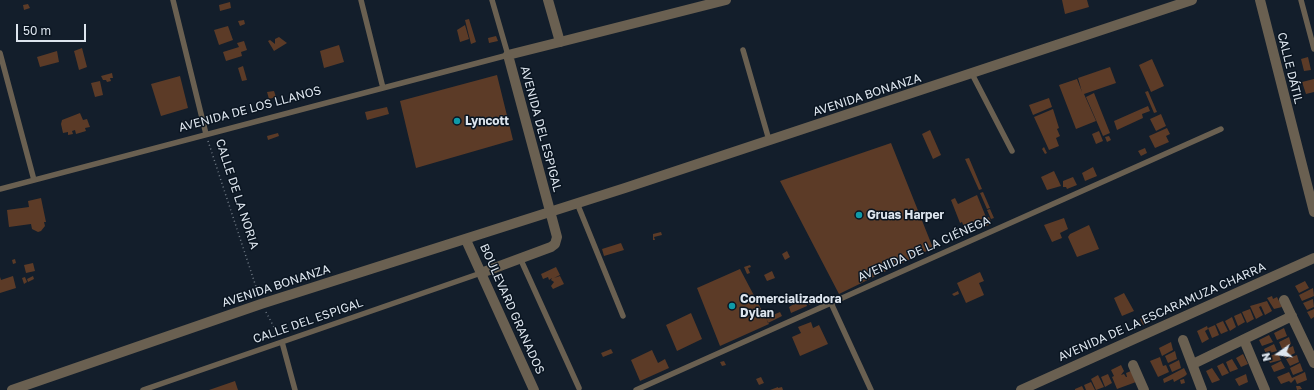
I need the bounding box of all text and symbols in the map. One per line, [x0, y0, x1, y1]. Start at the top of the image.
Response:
scale bar [18, 16, 88, 42]
text: 50 m [23, 23, 51, 38]
street label: CALLE DÁTIL [1274, 31, 1306, 105]
street label: AVENIDA DEL ESPIGAL [517, 64, 565, 194]
street label: AVENIDA BONANZA [811, 71, 923, 119]
street label: AVENIDA DE LOS LLANOS [177, 83, 323, 135]
place label: Lyncott [465, 114, 509, 128]
marker: Lyncott [452, 116, 462, 126]
street label: CALLE DE LA NORIA [212, 137, 262, 251]
place label: Gruas Harper [867, 208, 944, 222]
marker: Gruas Harper [854, 210, 864, 220]
street label: AVENIDA DE LA CIÉNEGA [856, 213, 992, 285]
street label: BOULEVARD GRANADOS [477, 242, 547, 376]
street label: AVENIDA DE LA ESCARAMUZA CHARRA [1056, 260, 1268, 364]
street label: AVENIDA BONANZA [220, 262, 332, 310]
place label: Comercializadora Dylan [740, 292, 841, 320]
street label: CALLE DEL ESPIGAL [251, 295, 365, 347]
marker: Comercializadora Dylan [727, 301, 737, 311]
north arrow [1258, 334, 1298, 374]

